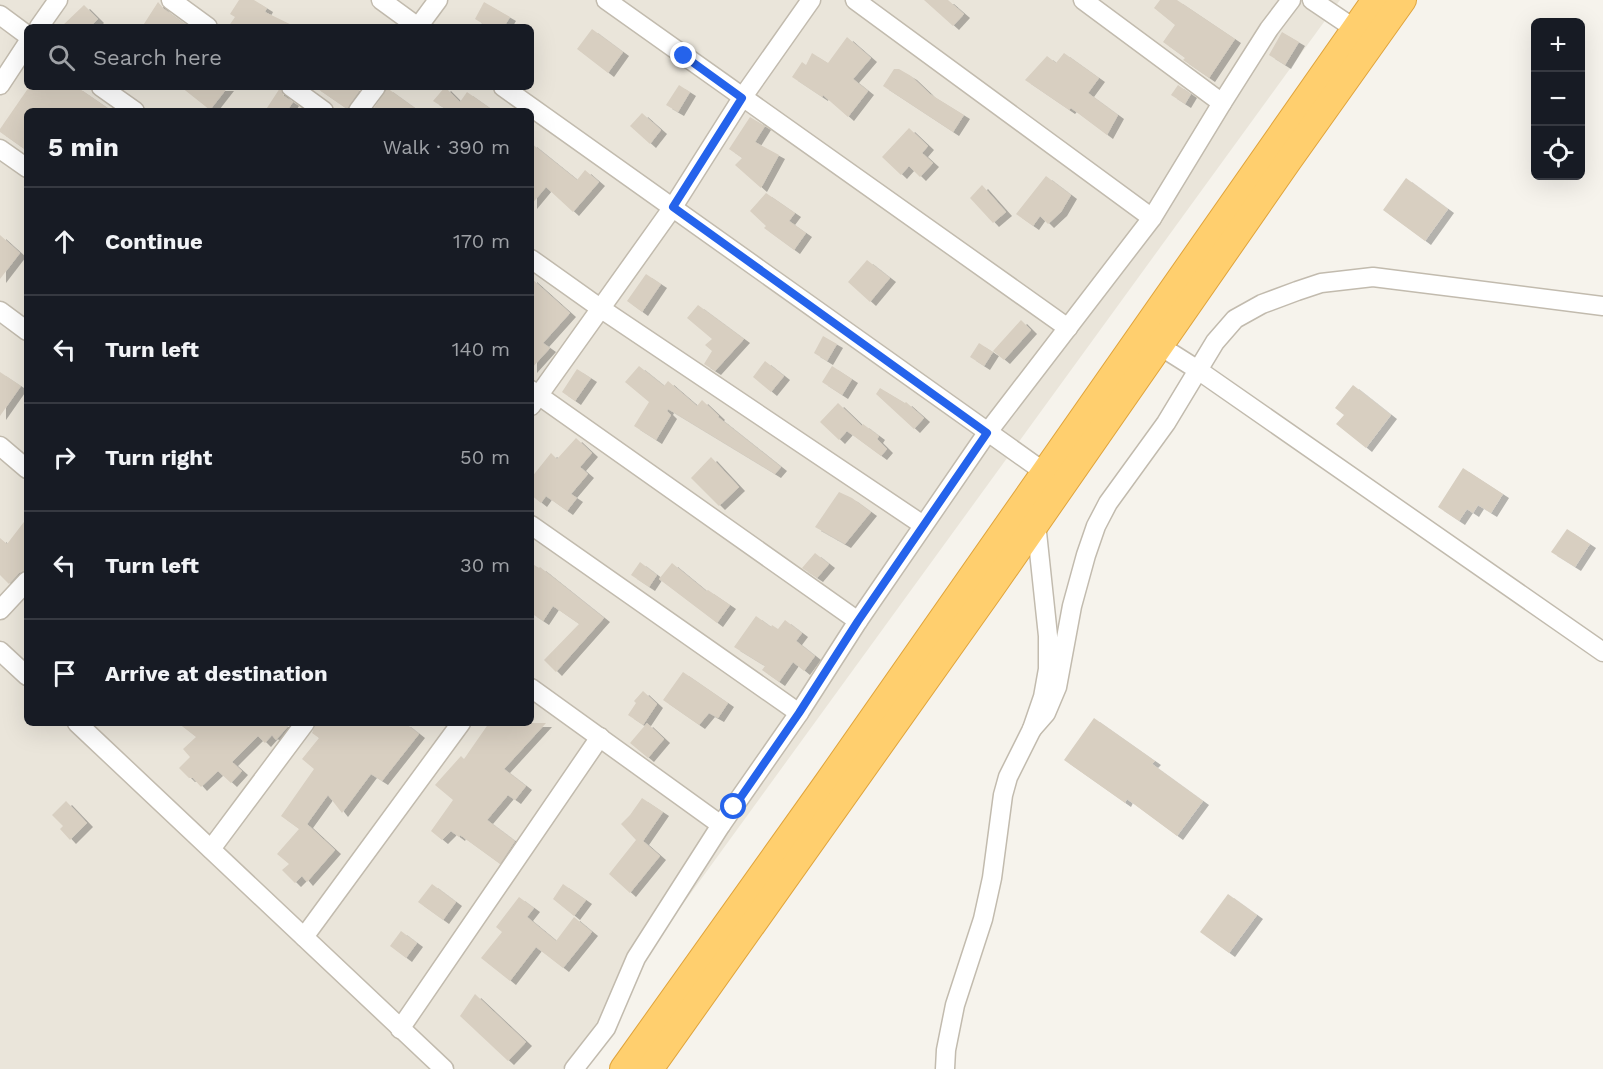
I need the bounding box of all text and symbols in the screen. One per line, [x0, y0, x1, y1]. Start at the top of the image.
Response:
map controls [1531, 18, 1585, 180]
button: + [1531, 18, 1585, 72]
search box [24, 24, 534, 90]
icon: search [45, 41, 78, 74]
route end [670, 42, 696, 68]
text: Search here [93, 45, 222, 70]
button: − [1531, 72, 1585, 126]
button: locate [1531, 126, 1585, 180]
text: 5 min [48, 132, 119, 162]
text: Walk · 390 m [383, 135, 510, 159]
icon: ahead [48, 225, 81, 258]
text: Continue [105, 229, 203, 254]
text: 170 m [453, 229, 510, 253]
icon: left [48, 333, 81, 366]
text: Turn left [105, 337, 199, 362]
text: 140 m [452, 337, 510, 361]
icon: right [48, 441, 81, 474]
text: Turn right [105, 445, 212, 470]
text: 50 m [460, 445, 510, 469]
icon: left [48, 549, 81, 582]
text: Turn left [105, 553, 199, 578]
text: 30 m [460, 553, 510, 577]
icon: arrive [48, 657, 81, 690]
text: Arrive at destination [105, 661, 328, 686]
route start [720, 793, 746, 819]

